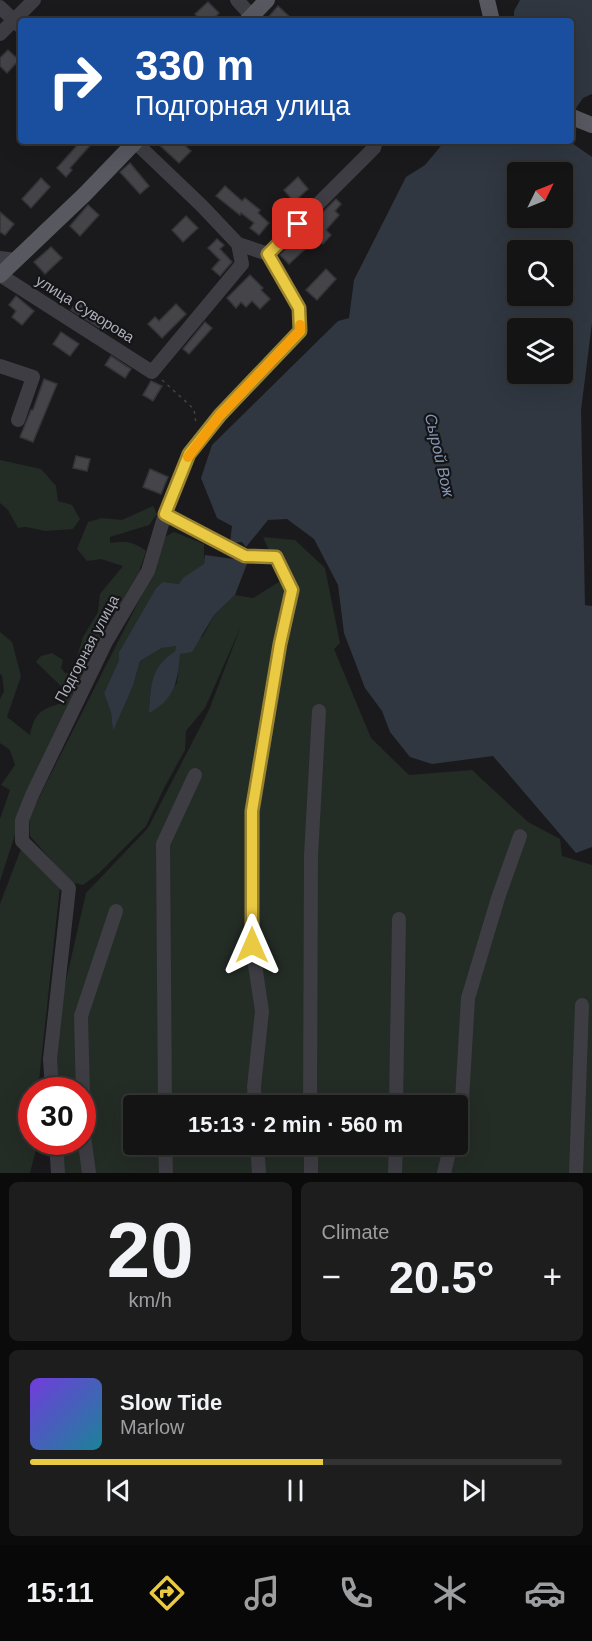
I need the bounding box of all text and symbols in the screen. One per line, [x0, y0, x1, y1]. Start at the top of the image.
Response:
icon: right [36, 42, 114, 120]
text: 330 m [135, 42, 254, 89]
text: Подгорная улица [135, 91, 350, 121]
north arrow [507, 162, 573, 228]
map controls [507, 162, 573, 384]
pin [272, 198, 323, 249]
icon: arrive [281, 207, 314, 240]
button: search [507, 240, 573, 306]
street label: улица Суворова [33, 272, 138, 346]
button: layers [507, 318, 573, 384]
water label: Сырой Вож [422, 412, 458, 499]
street label: Подгорная улица [51, 591, 122, 706]
position arrow [220, 913, 284, 977]
speed limit sign: 30 [18, 1077, 96, 1155]
text: 15:13 · 2 min · 560 m [188, 1112, 403, 1137]
text: 20 [107, 1206, 194, 1294]
text: Climate [322, 1221, 389, 1243]
text: 20.5° [389, 1252, 495, 1303]
text: − [322, 1258, 341, 1295]
text: + [543, 1258, 562, 1295]
text: km/h [129, 1289, 172, 1311]
text: Slow Tide [120, 1390, 222, 1415]
text: Marlow [120, 1416, 184, 1438]
icon: previous [102, 1474, 135, 1507]
icon: pause [279, 1474, 312, 1507]
icon: next [457, 1474, 490, 1507]
icon: directions [146, 1572, 188, 1614]
icon: music [241, 1572, 283, 1614]
icon: phone [335, 1572, 377, 1614]
icon: climate [429, 1572, 471, 1614]
icon: car [524, 1572, 566, 1614]
text: 15:11 [26, 1578, 94, 1608]

